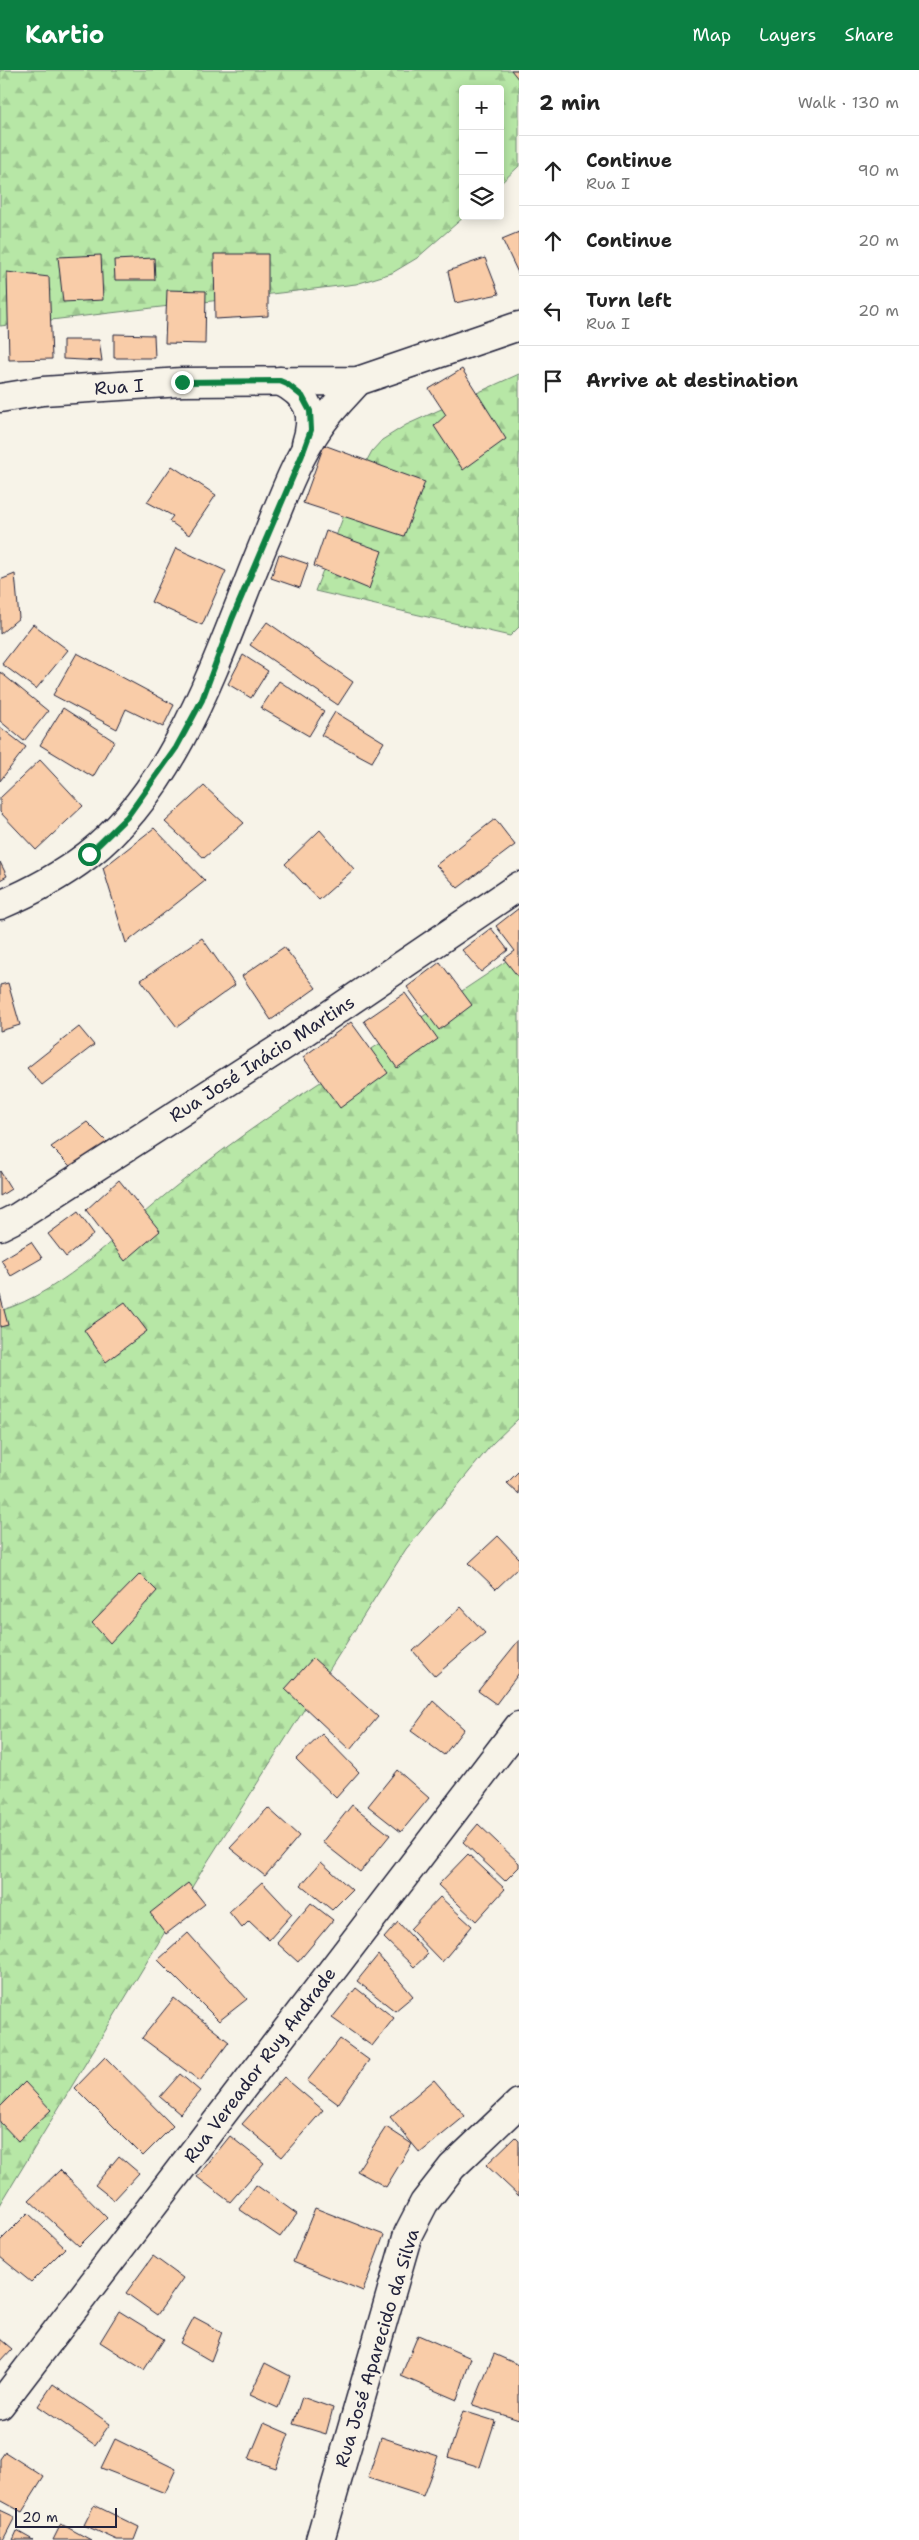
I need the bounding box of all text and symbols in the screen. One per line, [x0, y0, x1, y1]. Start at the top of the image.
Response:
text: Kartio [25, 19, 104, 51]
text: Map [693, 23, 731, 47]
text: Layers [759, 23, 816, 47]
text: Share [844, 23, 894, 47]
map controls [459, 85, 504, 220]
button: + [459, 85, 504, 130]
text: 2 min [539, 89, 600, 117]
text: Walk · 130 m [798, 92, 899, 113]
button: − [459, 130, 504, 175]
text: Continue [586, 148, 672, 173]
icon: ahead [539, 157, 567, 185]
text: 90 m [858, 160, 899, 181]
text: Rua I [586, 173, 630, 194]
button: layers [459, 175, 504, 220]
icon: ahead [539, 227, 567, 255]
text: Continue [586, 228, 672, 253]
text: 20 m [858, 230, 899, 251]
text: Turn left [586, 288, 672, 313]
icon: left [539, 297, 567, 325]
text: 20 m [858, 300, 899, 321]
text: Rua I [586, 313, 630, 334]
icon: arrive [539, 367, 567, 395]
text: Arrive at destination [586, 368, 798, 393]
route end [171, 371, 194, 394]
street label: Rua I [93, 373, 145, 401]
route start [78, 843, 101, 866]
street label: Rua José Inácio Martins [165, 990, 359, 1128]
street label: Rua Vereador Ruy Andrade [178, 1962, 342, 2168]
street label: Rua José Aparecido da Silva [329, 2226, 425, 2470]
scale bar [15, 2505, 118, 2528]
text: 20 m [22, 2508, 58, 2526]

